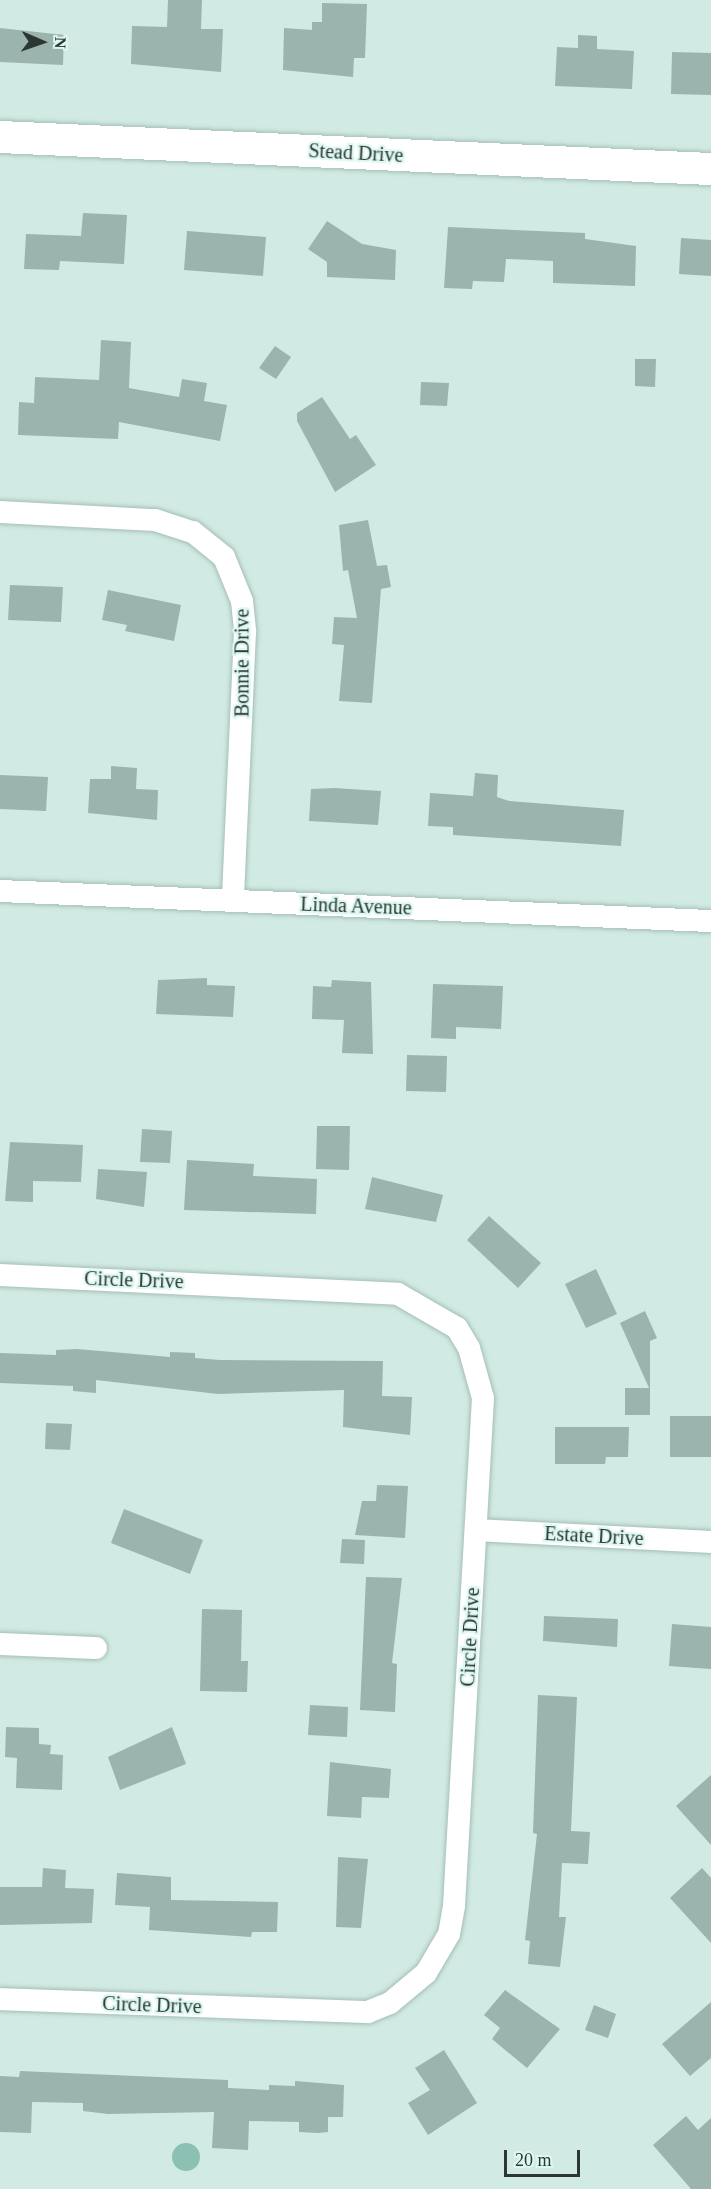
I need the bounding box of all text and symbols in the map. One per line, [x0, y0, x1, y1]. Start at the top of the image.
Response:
north arrow [12, 12, 72, 72]
text: N [52, 37, 69, 49]
street label: Stead Drive [308, 139, 404, 167]
street label: Bonnie Drive [230, 609, 254, 717]
street label: Linda Avenue [299, 892, 413, 920]
street label: Circle Drive [84, 1266, 184, 1294]
street label: Estate Drive [544, 1521, 644, 1551]
street label: Circle Drive [455, 1587, 485, 1687]
street label: Circle Drive [102, 1991, 202, 2019]
scale bar [507, 2138, 584, 2176]
text: 20 m [515, 2150, 552, 2170]

